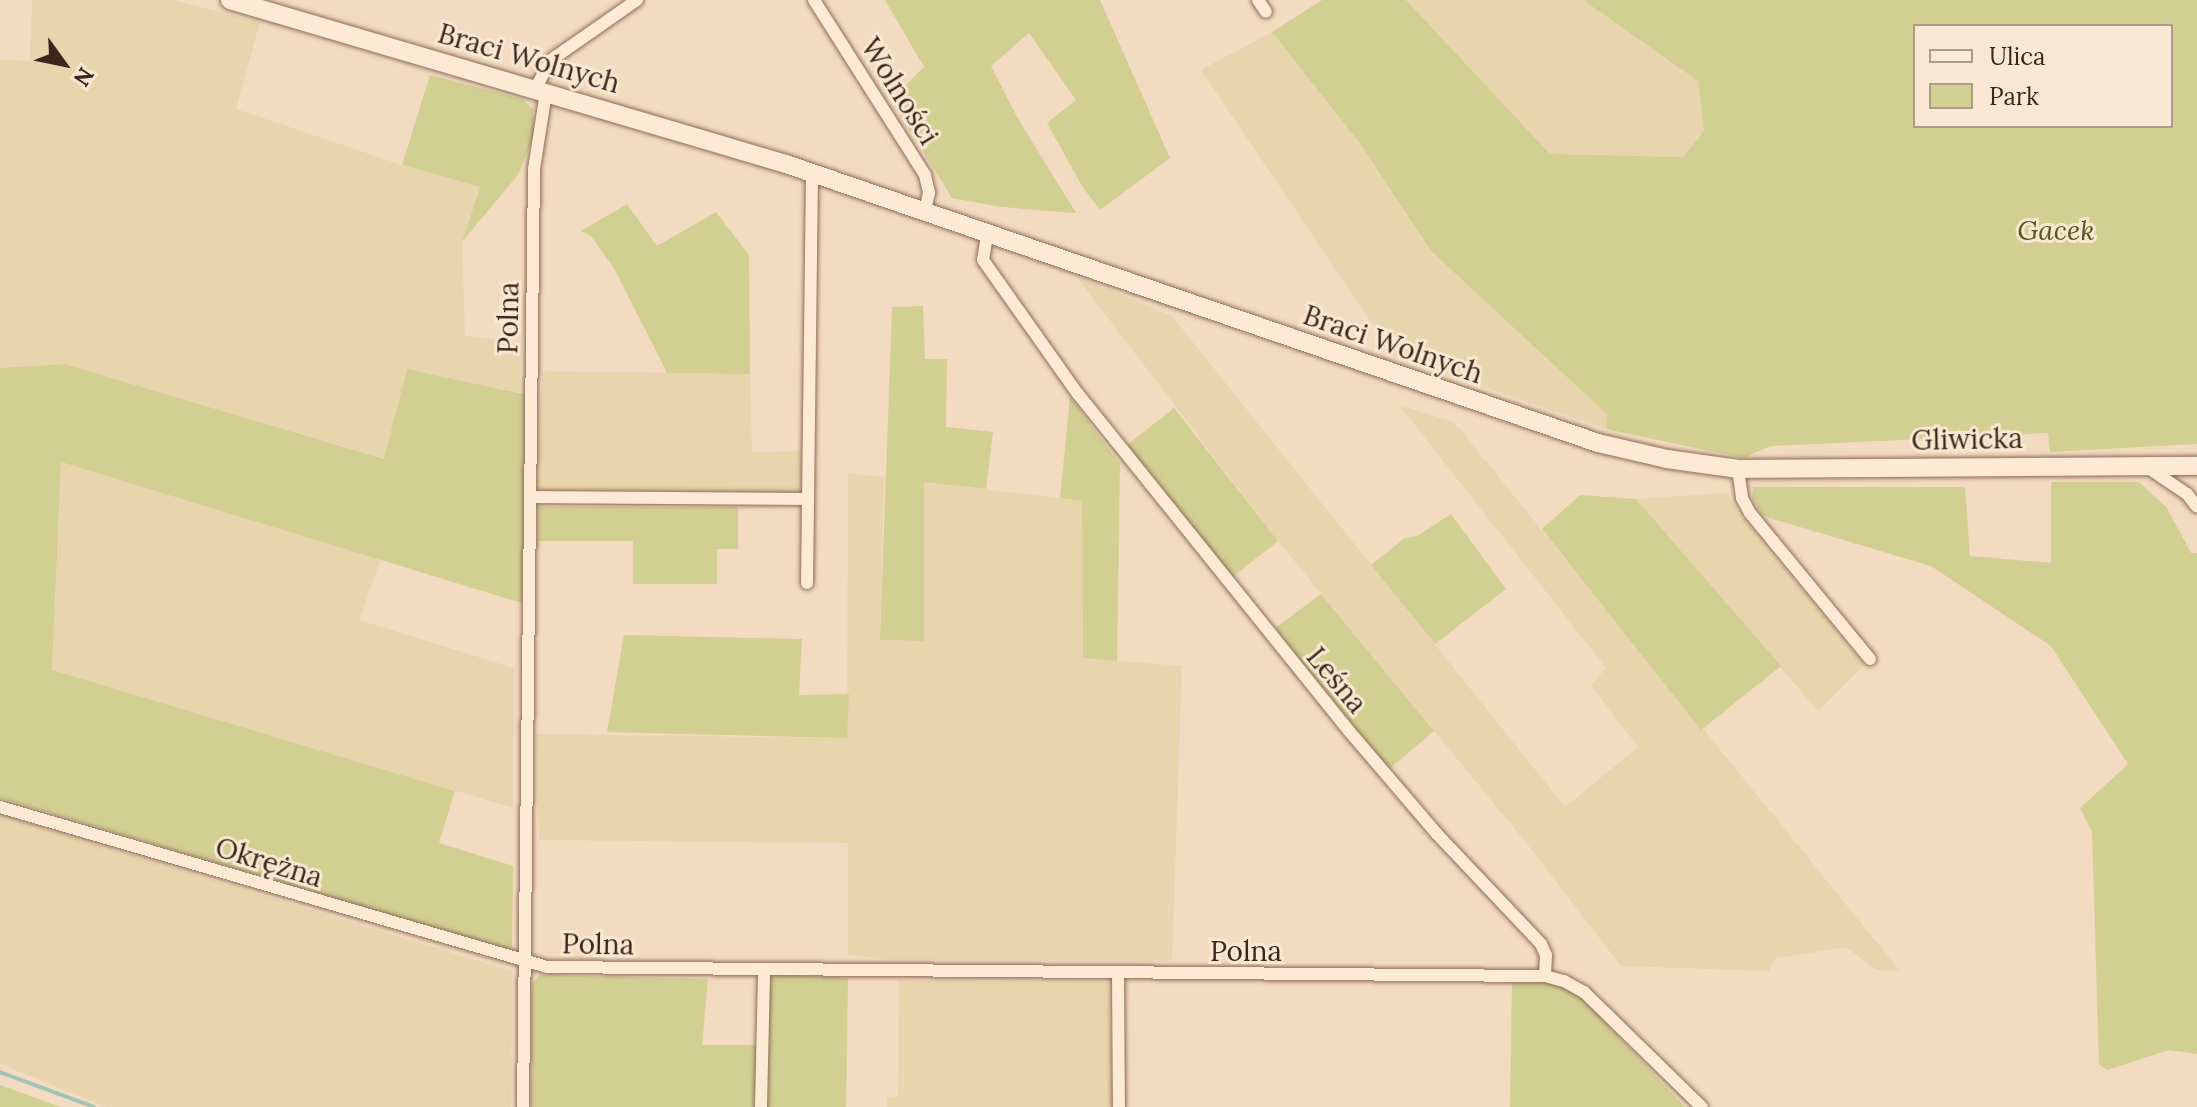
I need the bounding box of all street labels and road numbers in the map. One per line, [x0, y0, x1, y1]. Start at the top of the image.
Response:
street label: Braci Wolnych [434, 16, 624, 100]
street label: Wolności [854, 31, 946, 151]
street label: Polna [491, 282, 525, 354]
street label: Braci Wolnych [1299, 298, 1487, 390]
street label: Gliwicka [1911, 421, 2023, 457]
street label: Leśna [1300, 640, 1374, 720]
street label: Okrężna [211, 830, 327, 894]
street label: Polna [562, 927, 634, 961]
street label: Polna [1210, 934, 1282, 968]

